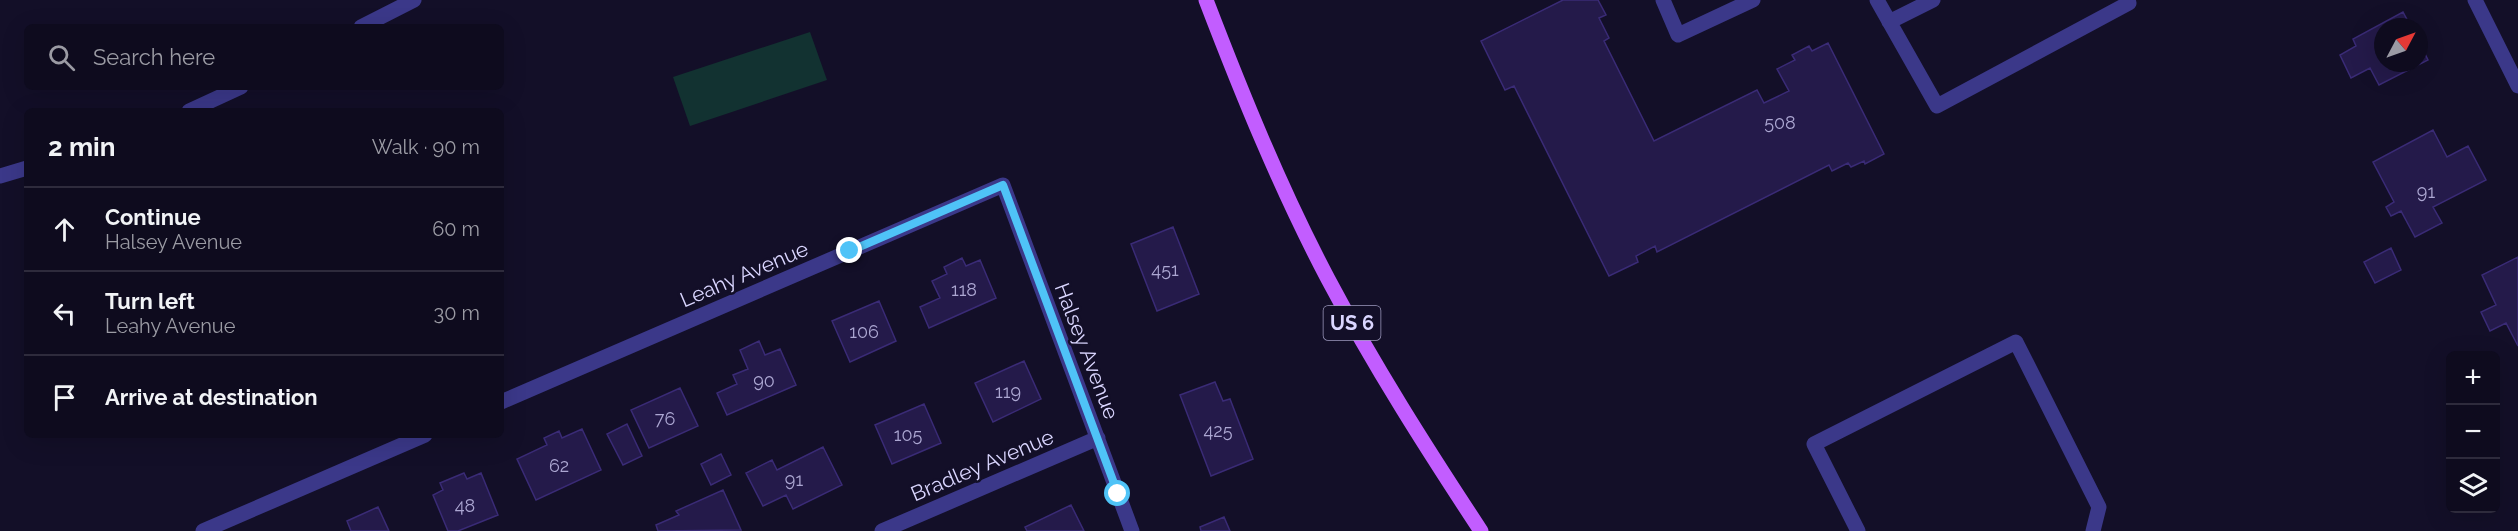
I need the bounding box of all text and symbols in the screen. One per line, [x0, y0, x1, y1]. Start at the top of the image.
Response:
north arrow [2374, 18, 2428, 72]
search box [24, 24, 504, 90]
icon: search [45, 41, 78, 74]
text: Search here [93, 44, 215, 70]
house number: 508 [1764, 112, 1796, 133]
text: 2 min [48, 132, 115, 162]
text: Walk · 90 m [372, 135, 480, 159]
house number: 91 [2417, 181, 2435, 202]
text: Continue [105, 204, 201, 230]
icon: ahead [48, 213, 81, 246]
text: 60 m [432, 217, 480, 241]
text: Halsey Avenue [105, 230, 242, 254]
street label: Leahy Avenue [676, 236, 812, 312]
route end [836, 237, 862, 263]
house number: 451 [1151, 259, 1179, 280]
house number: 118 [951, 279, 977, 300]
street label: Halsey Avenue [1050, 279, 1124, 423]
text: Turn left [105, 288, 195, 314]
icon: left [48, 297, 81, 330]
text: 30 m [434, 301, 480, 325]
road number: US 6 [1324, 306, 1380, 340]
text: Leahy Avenue [105, 314, 235, 338]
house number: 106 [849, 321, 879, 342]
map controls [2446, 351, 2500, 513]
button: + [2446, 351, 2500, 405]
house number: 90 [753, 370, 775, 391]
icon: arrive [48, 381, 81, 414]
house number: 119 [995, 381, 1021, 402]
text: Arrive at destination [105, 384, 318, 410]
button: − [2446, 405, 2500, 459]
house number: 76 [655, 408, 675, 429]
house number: 425 [1203, 420, 1233, 441]
house number: 105 [894, 424, 922, 445]
street label: Bradley Avenue [907, 424, 1057, 506]
house number: 62 [549, 455, 569, 476]
button: layers [2446, 459, 2500, 513]
house number: 91 [785, 469, 803, 490]
route start [1104, 480, 1130, 506]
house number: 48 [455, 495, 475, 516]

